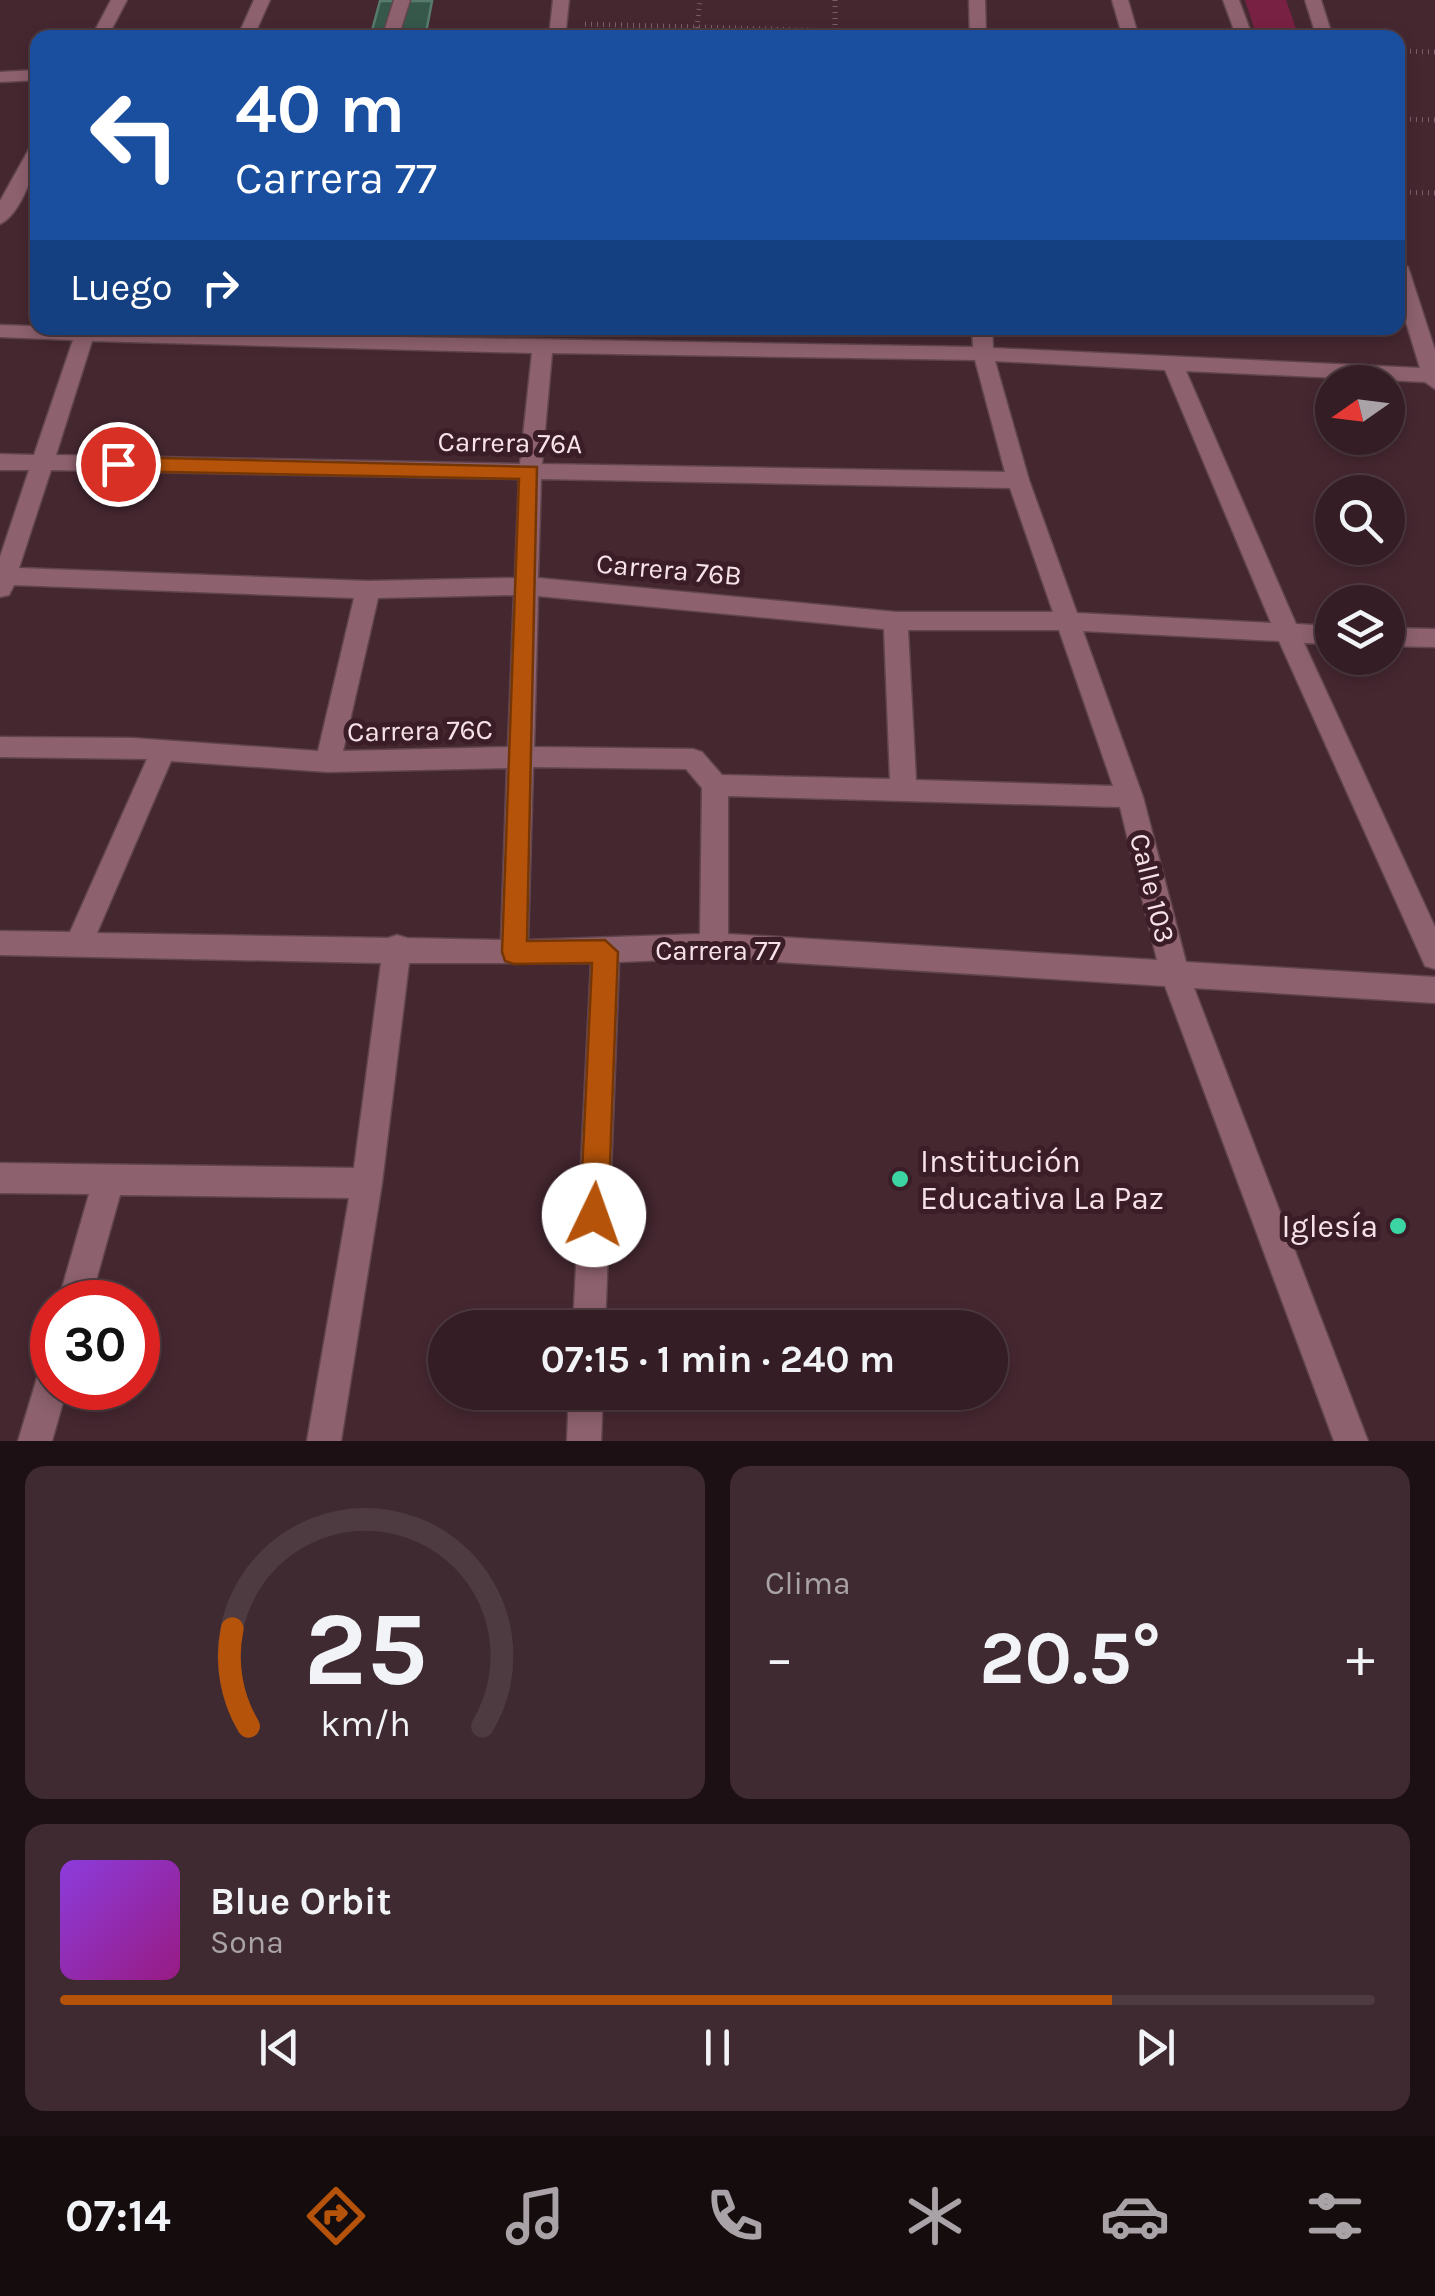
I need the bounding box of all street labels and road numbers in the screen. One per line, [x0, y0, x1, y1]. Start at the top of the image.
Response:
street label: Carrera 76A [437, 425, 583, 460]
street label: Carrera 76B [595, 547, 743, 592]
street label: Carrera 76C [347, 713, 493, 748]
street label: Calle 103 [1123, 830, 1182, 946]
street label: Carrera 77 [655, 934, 781, 967]

